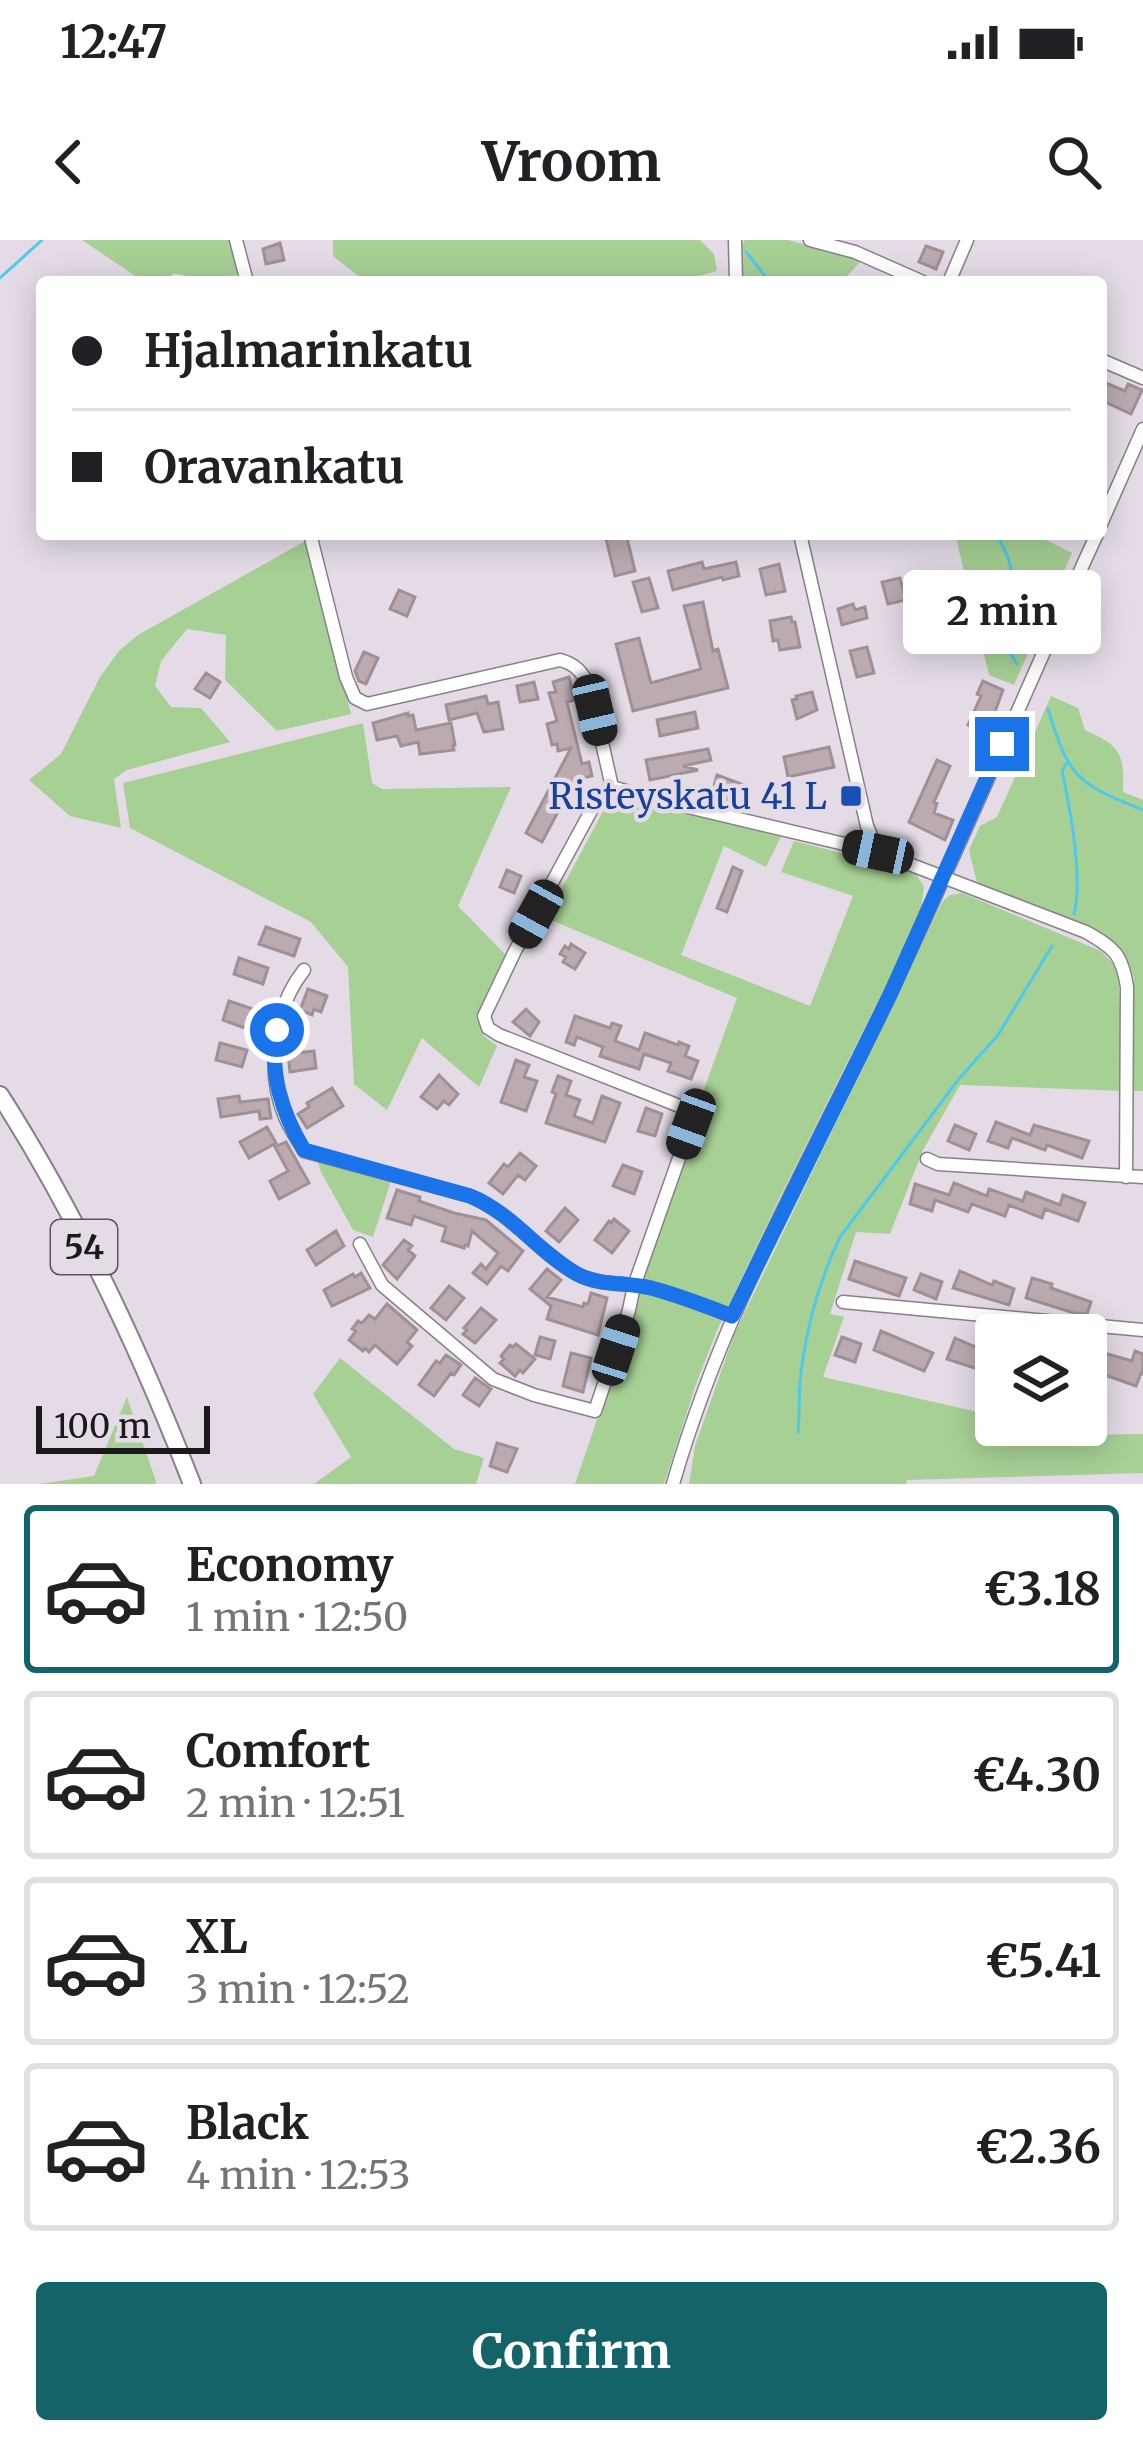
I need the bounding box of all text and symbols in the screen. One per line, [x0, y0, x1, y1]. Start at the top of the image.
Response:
text: 12:47 [60, 14, 167, 70]
text: Vroom [482, 128, 661, 196]
icon: back [36, 129, 102, 195]
icon: search [1041, 129, 1107, 195]
text: Hjalmarinkatu [144, 323, 473, 379]
text: Oravankatu [144, 439, 404, 495]
callout: 2 min [903, 570, 1101, 654]
text: 2 min [946, 587, 1058, 636]
car [569, 671, 621, 749]
route end [975, 717, 1029, 771]
place label: Risteyskatu 41 L [549, 774, 827, 819]
marker: Risteyskatu 41 L [838, 783, 864, 809]
car [839, 827, 917, 877]
car [503, 874, 569, 954]
route start [250, 1003, 304, 1057]
car [662, 1084, 720, 1164]
road number: 54 [51, 1220, 117, 1274]
car [588, 1310, 644, 1390]
map controls [975, 1314, 1107, 1446]
button: layers [975, 1314, 1107, 1446]
scale bar [36, 1400, 210, 1453]
text: 100 m [54, 1406, 151, 1447]
icon: car [42, 1535, 150, 1643]
text: Economy [186, 1537, 394, 1593]
text: €3.18 [983, 1561, 1101, 1617]
text: 1 min · 12:50 [186, 1593, 408, 1642]
icon: car [42, 1721, 150, 1829]
text: Comfort [186, 1723, 370, 1779]
text: €4.30 [972, 1747, 1101, 1803]
text: 2 min · 12:51 [186, 1779, 405, 1828]
icon: car [42, 1907, 150, 2015]
text: XL [186, 1909, 248, 1965]
text: €5.41 [985, 1933, 1101, 1989]
text: 3 min · 12:52 [186, 1965, 410, 2014]
icon: car [42, 2093, 150, 2201]
text: Black [186, 2095, 309, 2151]
text: €2.36 [975, 2119, 1101, 2175]
text: 4 min · 12:53 [186, 2151, 411, 2200]
button: Confirm [36, 2282, 1107, 2420]

